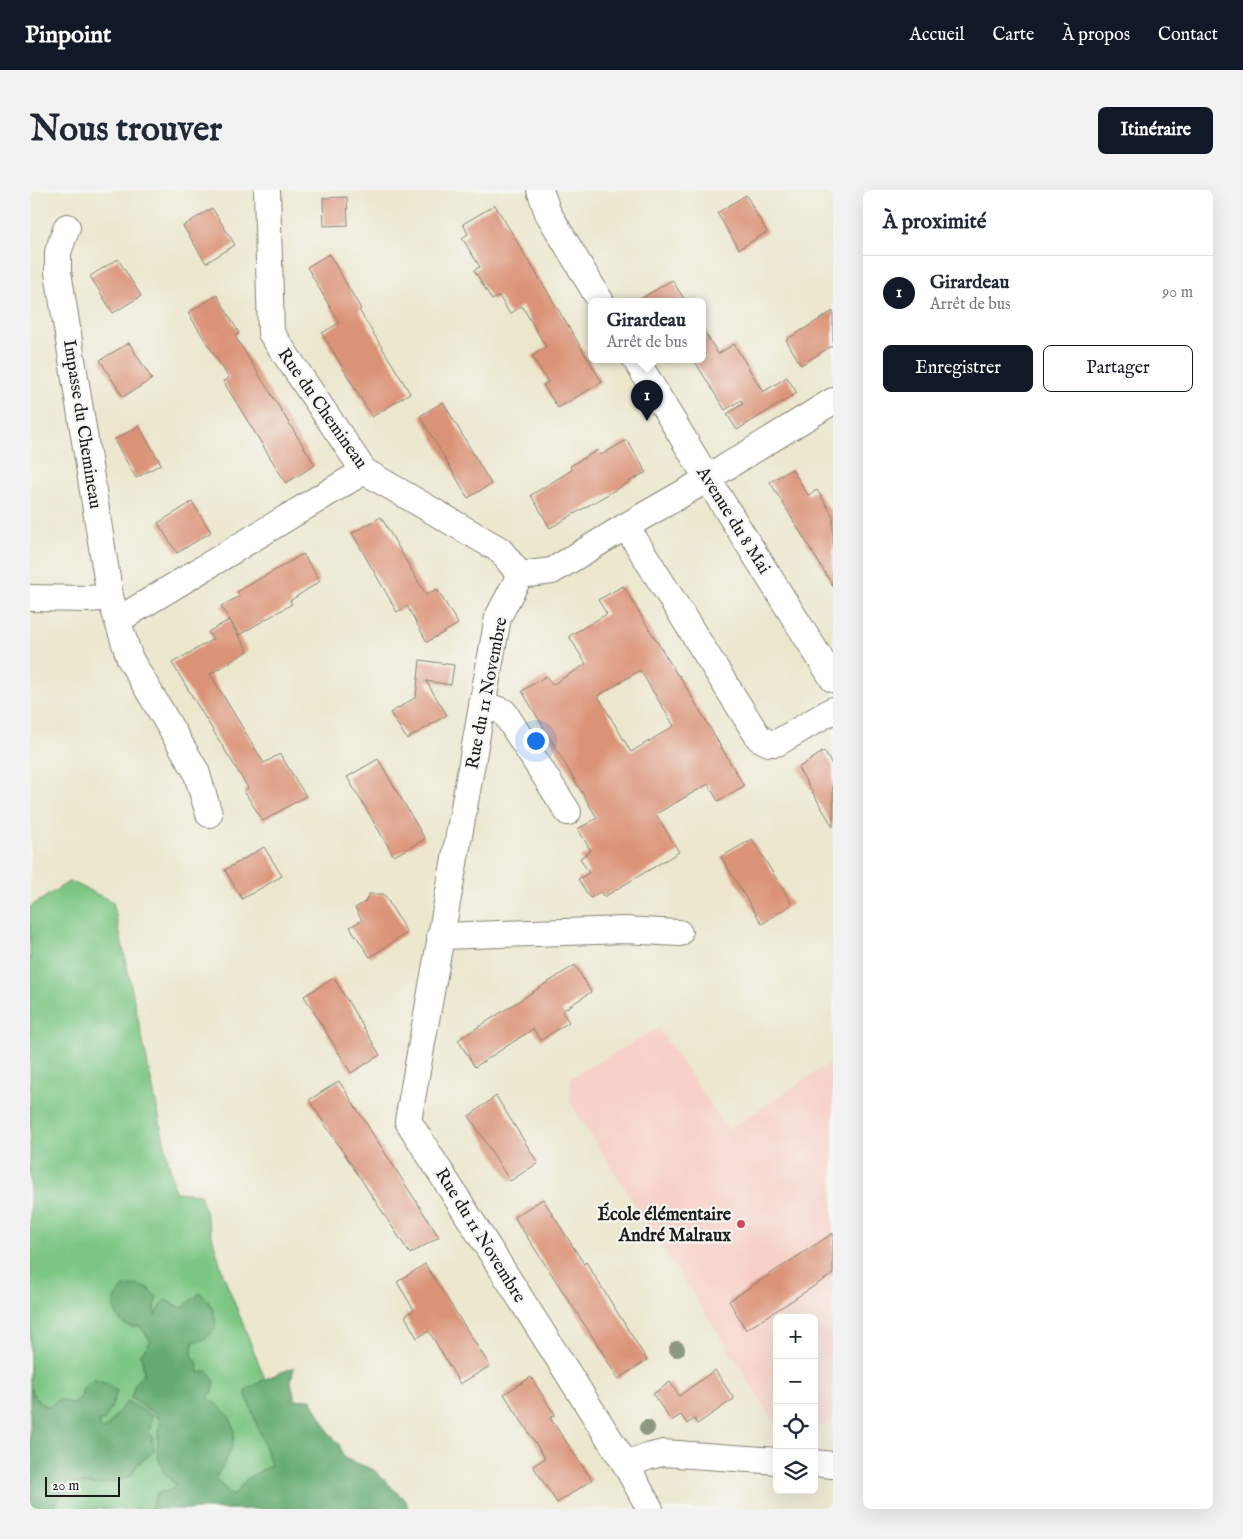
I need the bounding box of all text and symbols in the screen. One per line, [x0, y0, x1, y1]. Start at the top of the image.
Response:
text: Pinpoint [25, 20, 111, 51]
text: Accueil [910, 24, 965, 47]
text: Carte [993, 24, 1034, 47]
text: À propos [1062, 24, 1130, 47]
text: Contact [1158, 24, 1218, 47]
button: Itinéraire [1098, 107, 1213, 154]
text: Nous trouver [30, 108, 222, 153]
text: À proximité [883, 209, 986, 236]
text: Girardeau [930, 271, 1009, 295]
text: 1 [896, 283, 902, 303]
text: 90 m [1162, 283, 1193, 303]
text: Arrêt de bus [930, 295, 1011, 315]
popup [588, 298, 706, 363]
text: Girardeau [607, 309, 686, 333]
text: Arrêt de bus [607, 333, 687, 353]
street label: Impasse du Chemineau [57, 338, 106, 511]
street label: Rue du Chemineau [272, 344, 372, 474]
button: Enregistrer [883, 345, 1033, 392]
button: Partager [1043, 345, 1193, 392]
pin: 1 [631, 380, 663, 421]
street label: Avenue du 8 Mai [690, 462, 775, 579]
street label: Rue du 11 Novembre [461, 615, 513, 771]
your location [523, 728, 549, 754]
street label: Rue du 11 Novembre [429, 1164, 530, 1307]
place label: École élémentaire André Malraux [597, 1202, 732, 1248]
marker: École élémentaire André Malraux [735, 1218, 747, 1230]
map controls [773, 1314, 818, 1494]
button: + [773, 1314, 818, 1359]
button: − [773, 1359, 818, 1404]
button: locate [773, 1404, 818, 1449]
button: layers [773, 1449, 818, 1494]
scale bar [45, 1474, 120, 1497]
text: 20 m [52, 1477, 79, 1495]

